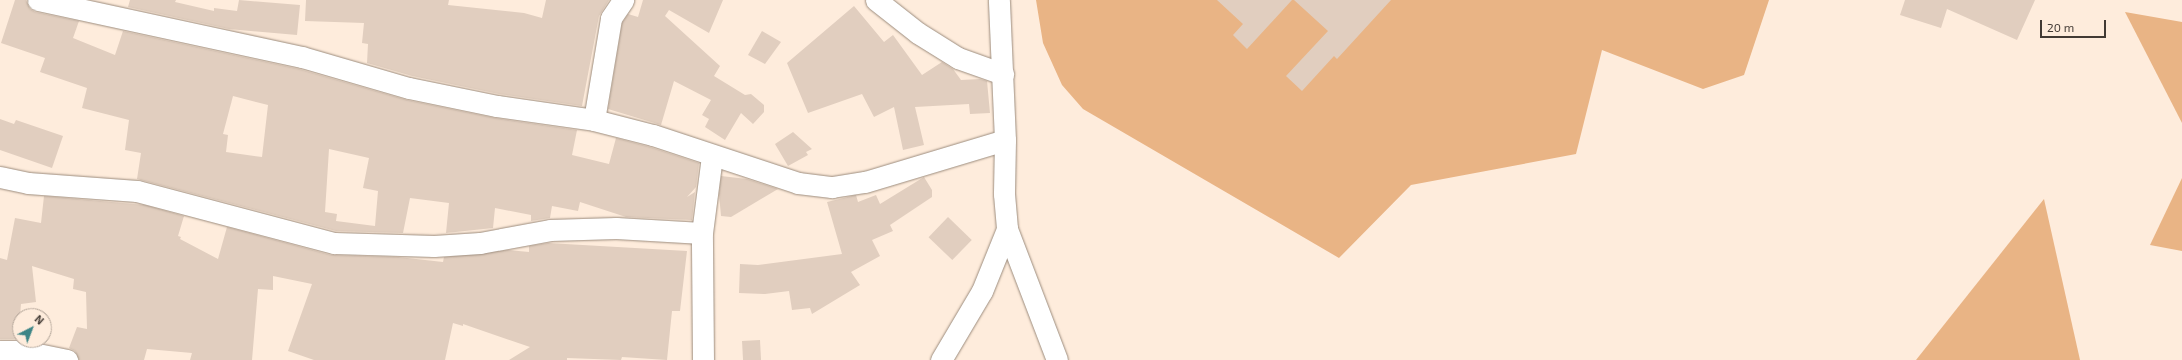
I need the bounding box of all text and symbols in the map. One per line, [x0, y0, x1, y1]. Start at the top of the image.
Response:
scale bar [2042, 12, 2108, 38]
text: 20 m [2047, 20, 2074, 34]
north arrow [12, 308, 52, 348]
text: N [32, 312, 47, 327]

